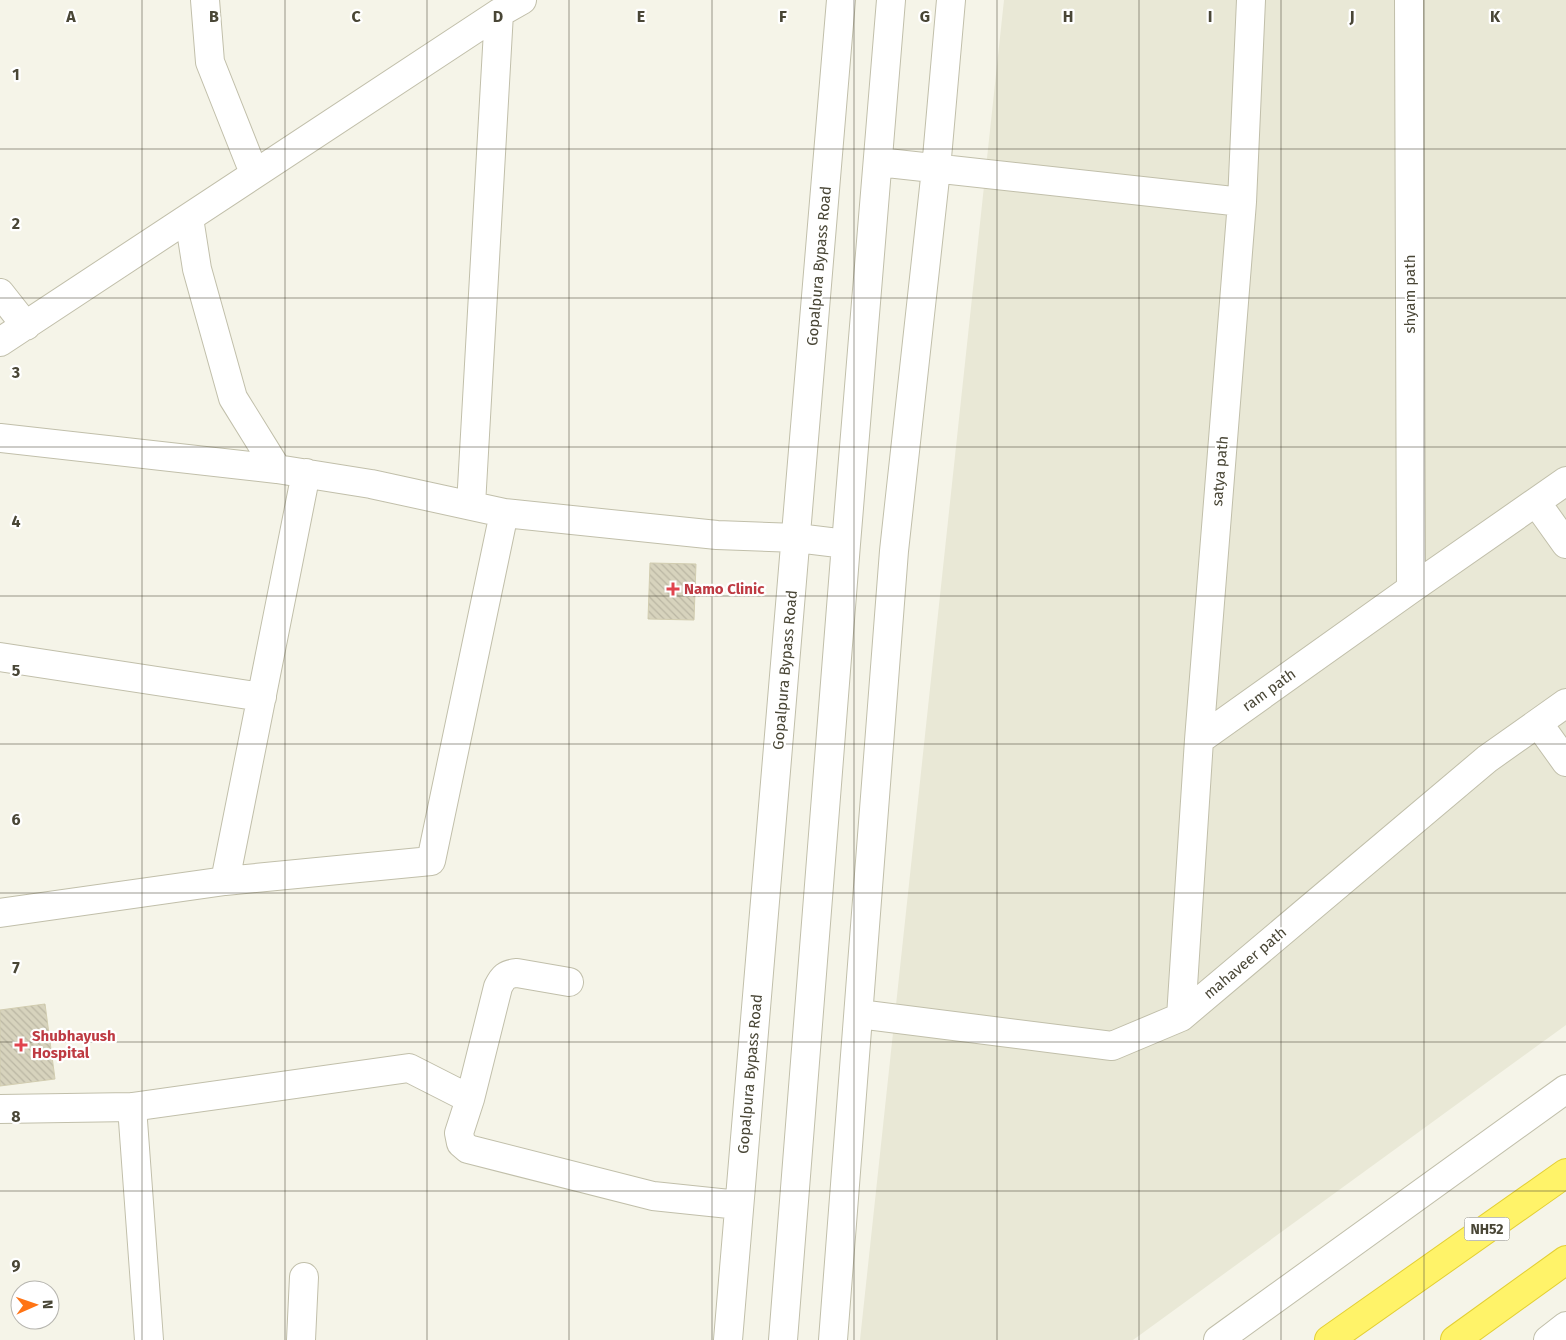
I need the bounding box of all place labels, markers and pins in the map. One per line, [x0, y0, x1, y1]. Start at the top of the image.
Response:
place label: Namo Clinic [684, 580, 765, 598]
marker: Namo Clinic [666, 582, 680, 596]
place label: Shubhayush Hospital [32, 1027, 116, 1062]
marker: Shubhayush Hospital [14, 1038, 28, 1052]

